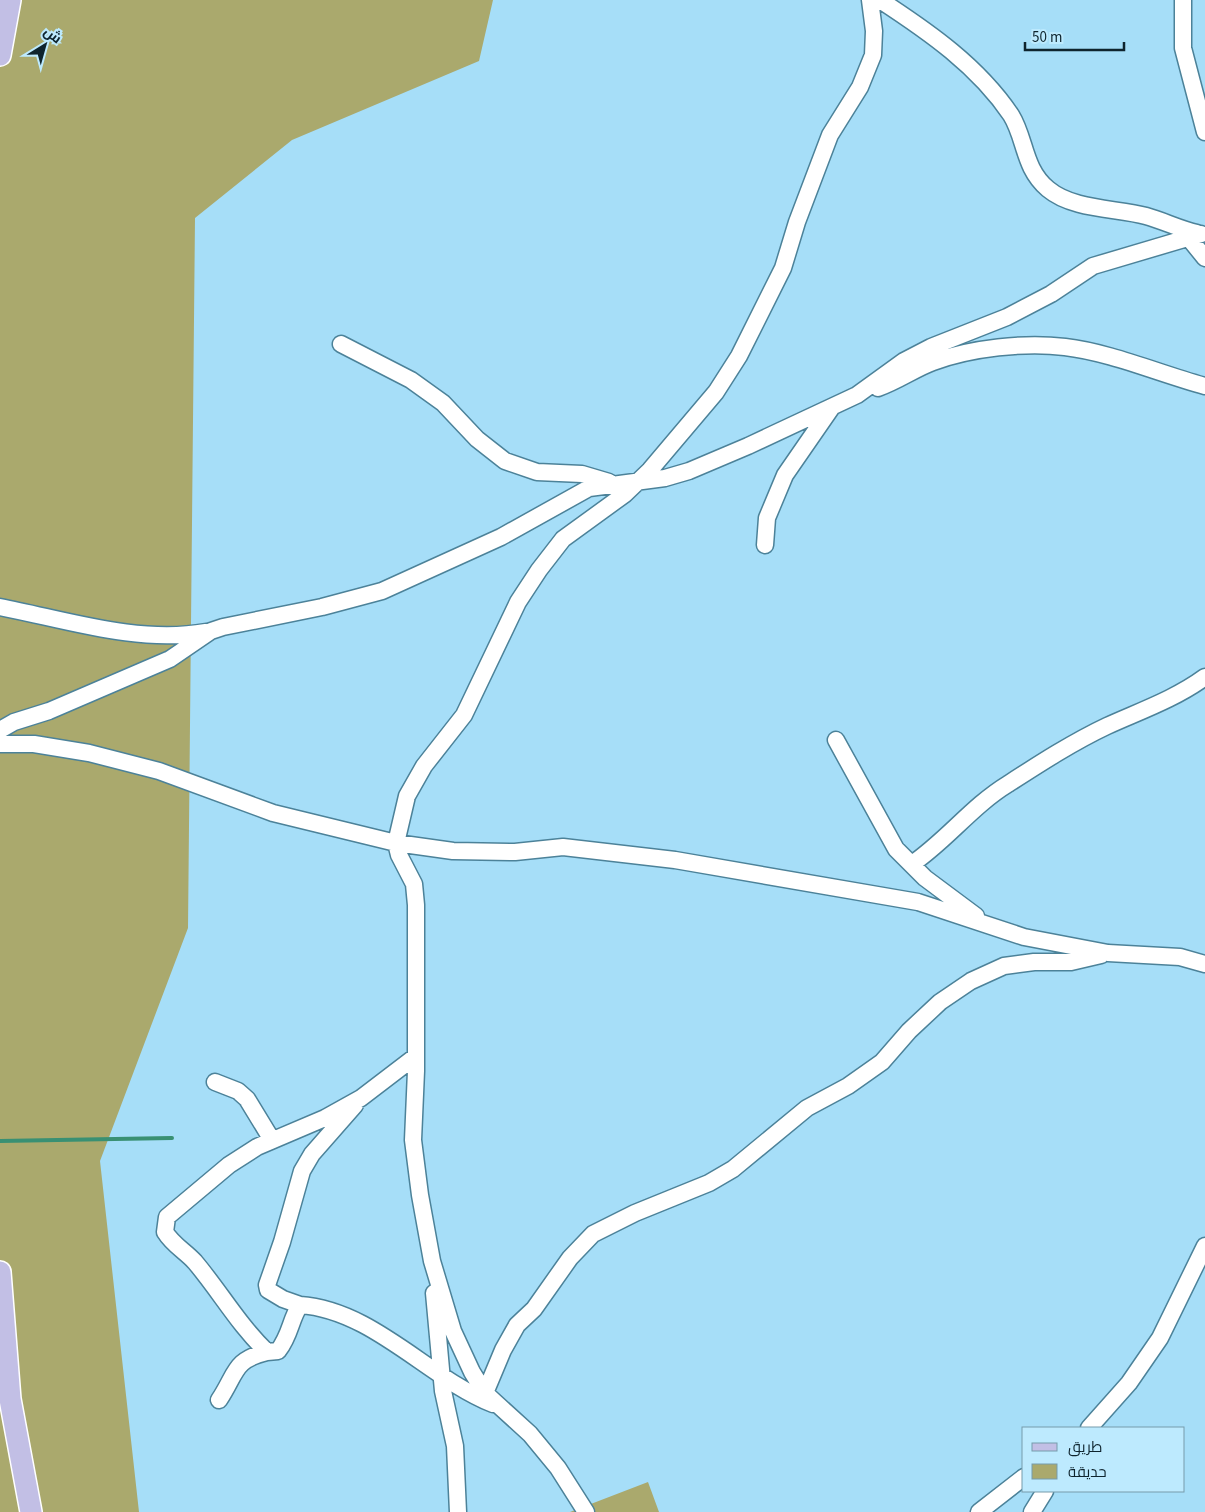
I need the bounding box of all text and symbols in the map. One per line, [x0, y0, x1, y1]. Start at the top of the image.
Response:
north arrow [20, 20, 70, 70]
scale bar [1025, 20, 1124, 52]
text: ش [39, 22, 65, 49]
text: 50 m [1032, 27, 1062, 48]
legend [1022, 1427, 1185, 1492]
text: طريق [1068, 1437, 1102, 1458]
text: حديقة [1068, 1462, 1107, 1483]

